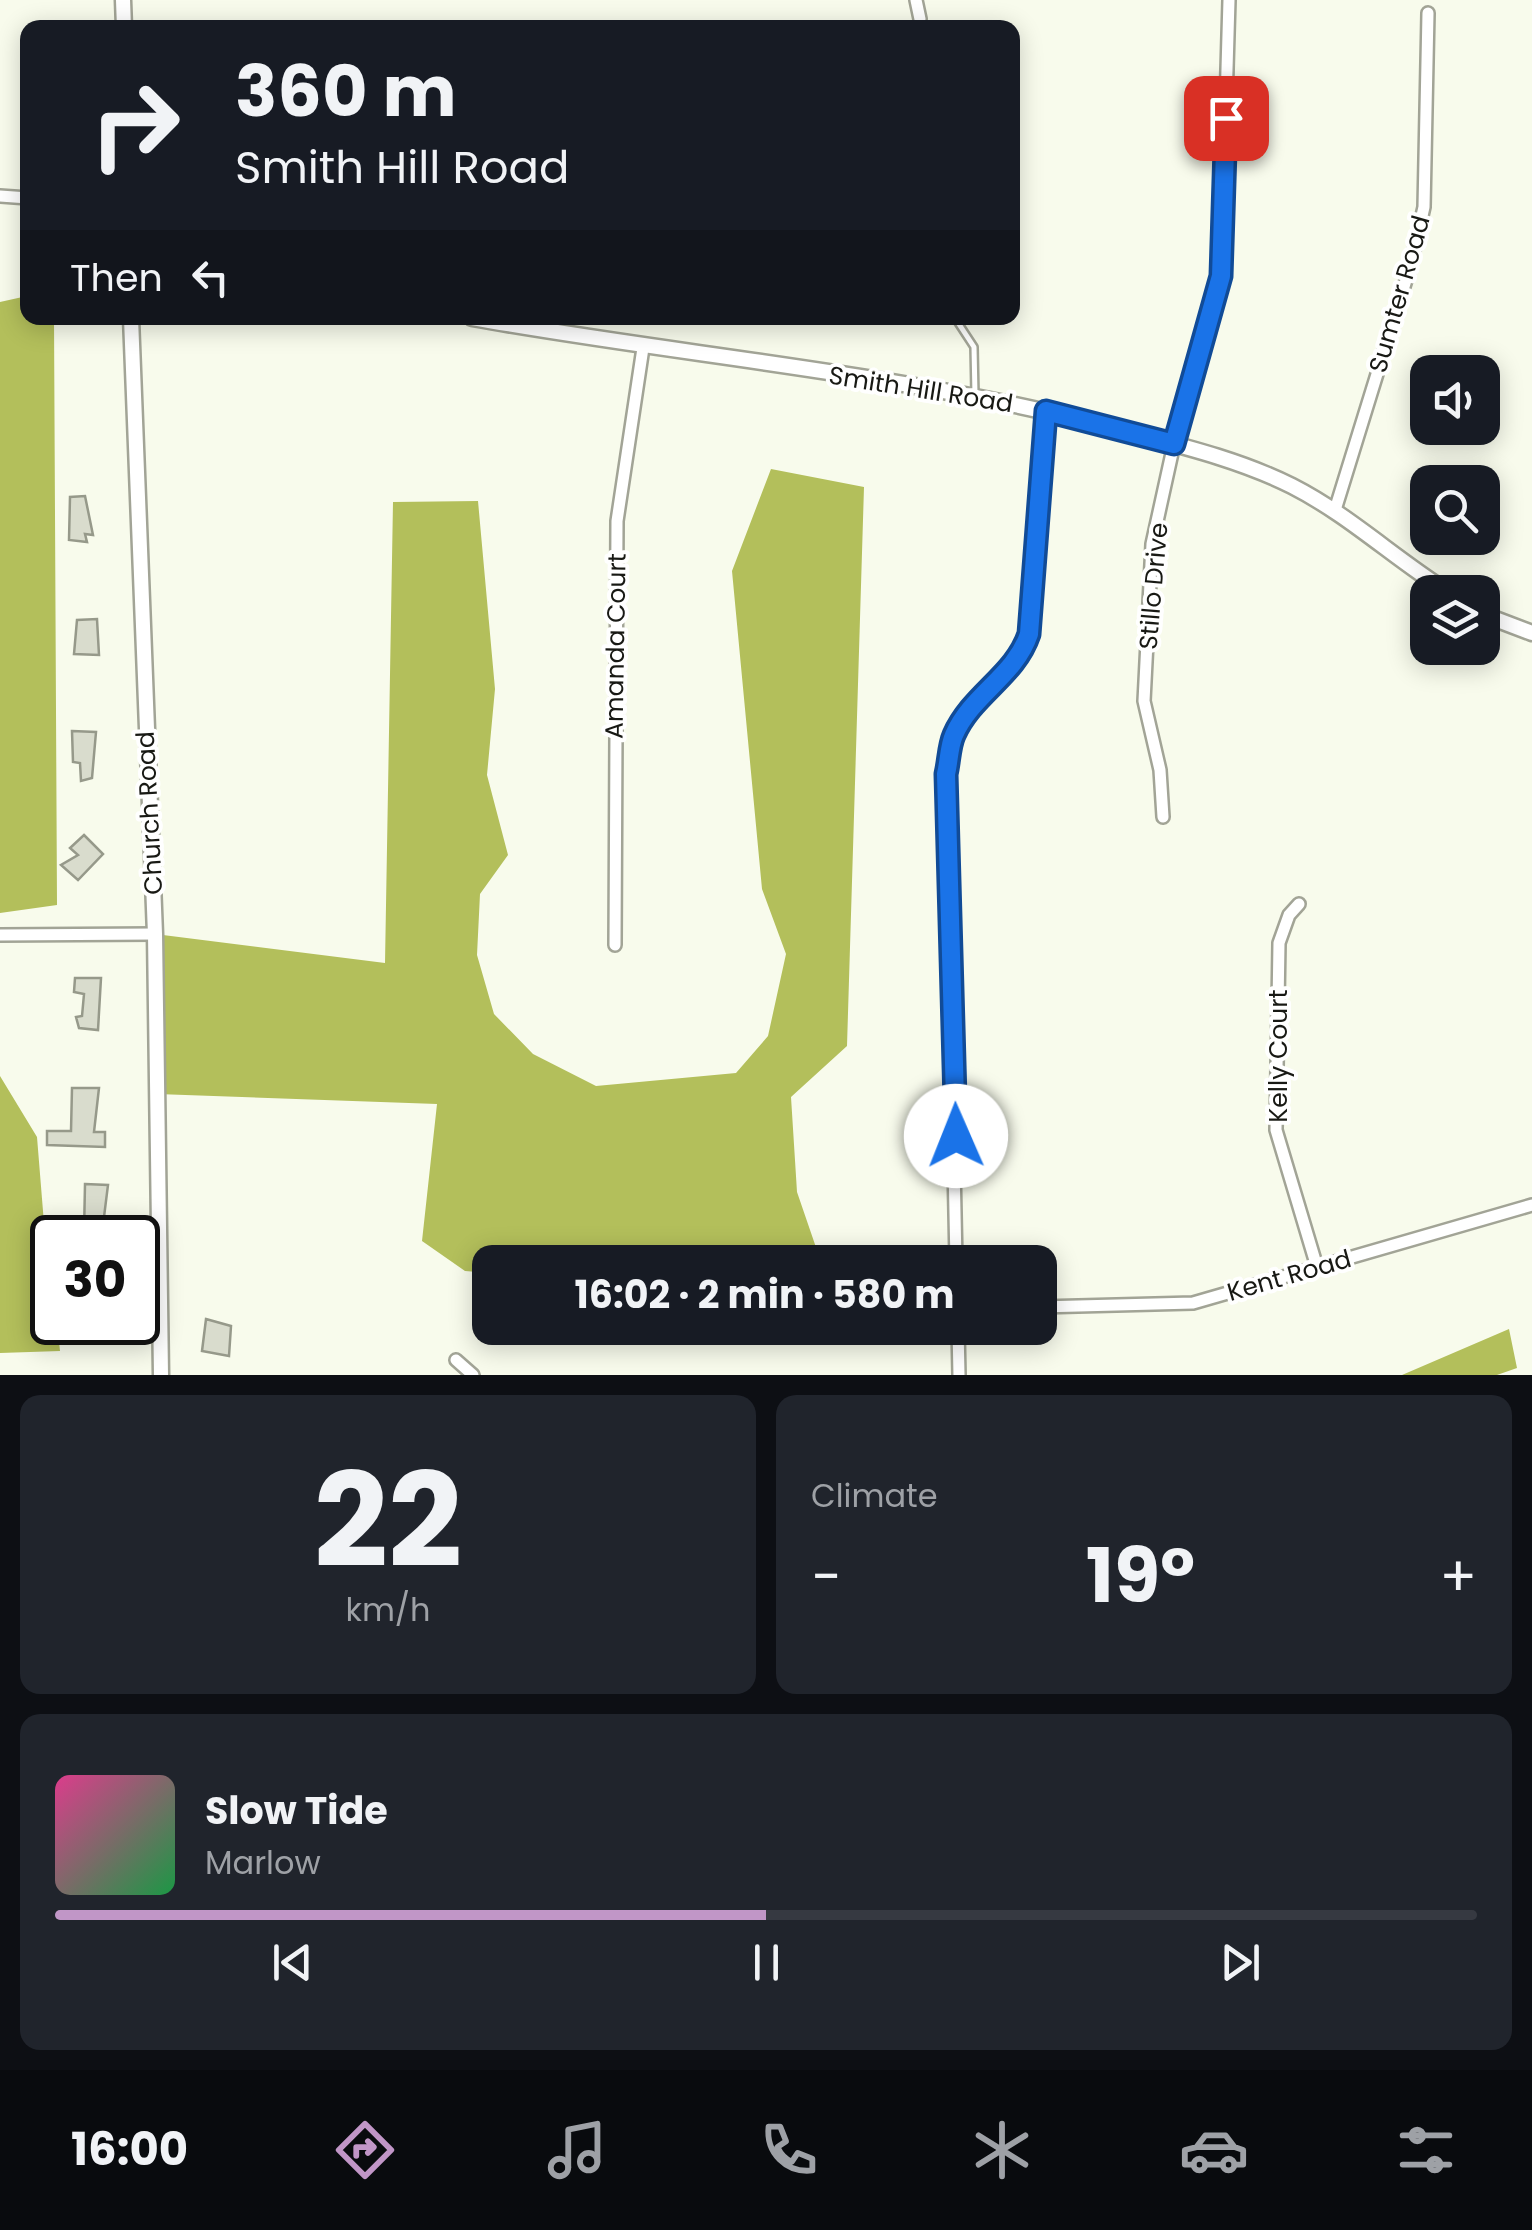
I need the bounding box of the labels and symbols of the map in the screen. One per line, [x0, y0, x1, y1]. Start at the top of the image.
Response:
pin [1184, 76, 1269, 161]
street label: Sumter Road [1360, 211, 1439, 377]
street label: Smith Hill Road [826, 358, 1015, 421]
street label: Stillo Drive [1131, 521, 1176, 651]
street label: Amanda Court [596, 553, 635, 739]
street label: Church Road [128, 730, 171, 896]
street label: Kelly Court [1261, 989, 1296, 1123]
position arrow [904, 1084, 1008, 1188]
speed limit sign: 30 [30, 1215, 160, 1345]
street label: Kent Road [1223, 1241, 1355, 1310]

